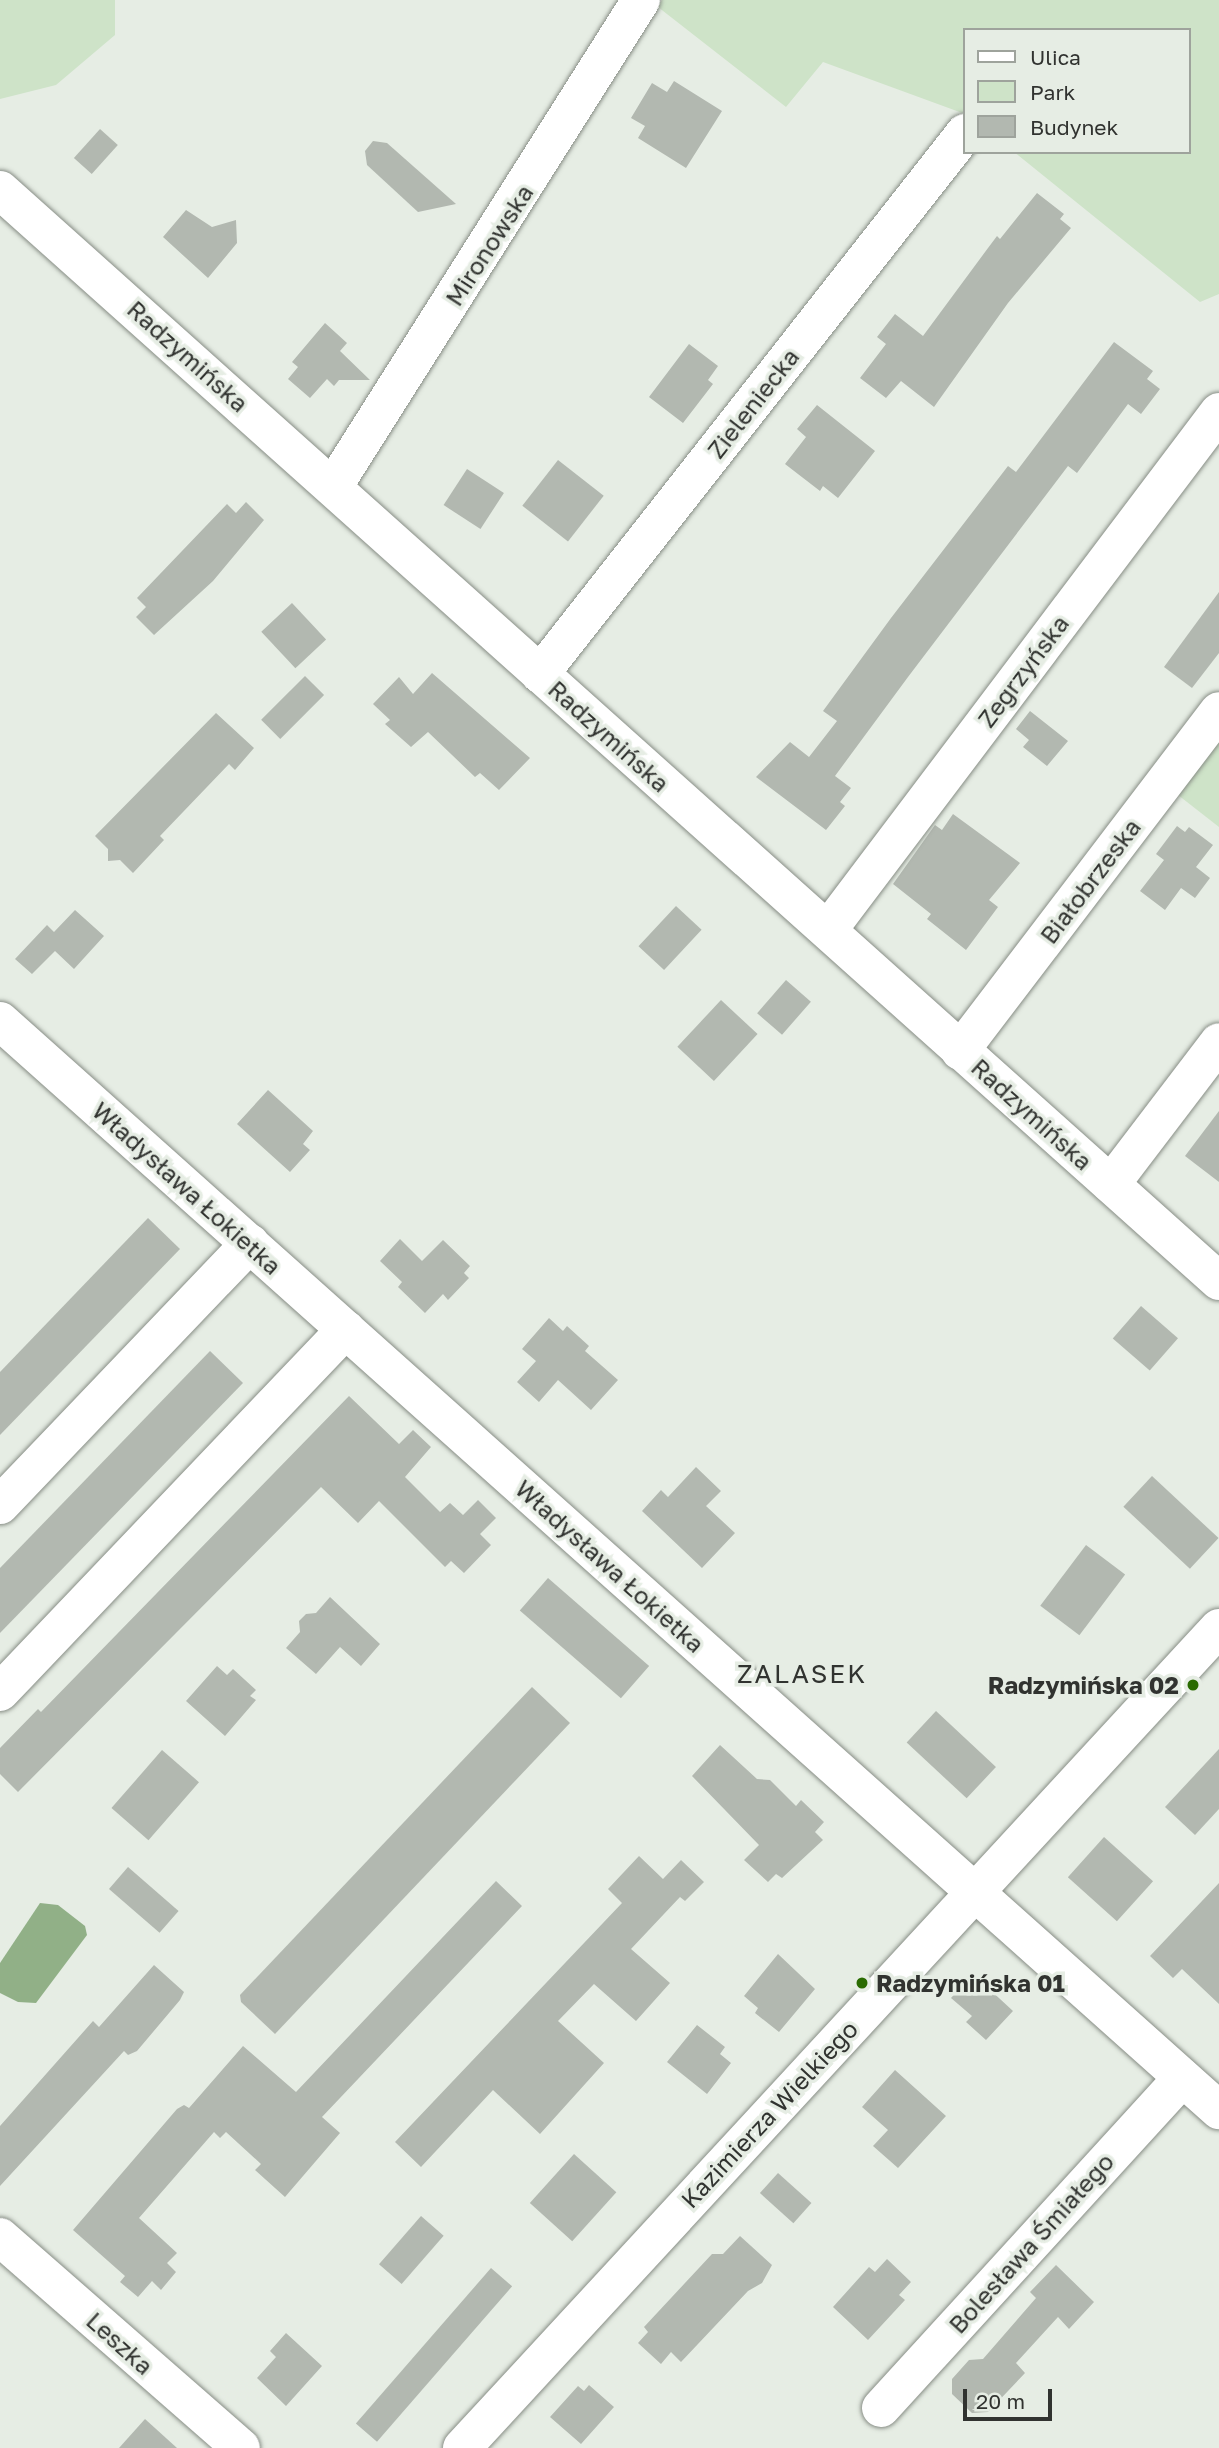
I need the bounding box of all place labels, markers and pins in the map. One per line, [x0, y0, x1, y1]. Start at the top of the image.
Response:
place label: Radzymińska 02 [988, 1671, 1179, 1699]
marker: Radzymińska 02 [1185, 1677, 1201, 1693]
place label: Radzymińska 01 [876, 1969, 1065, 1997]
marker: Radzymińska 01 [854, 1975, 870, 1991]

